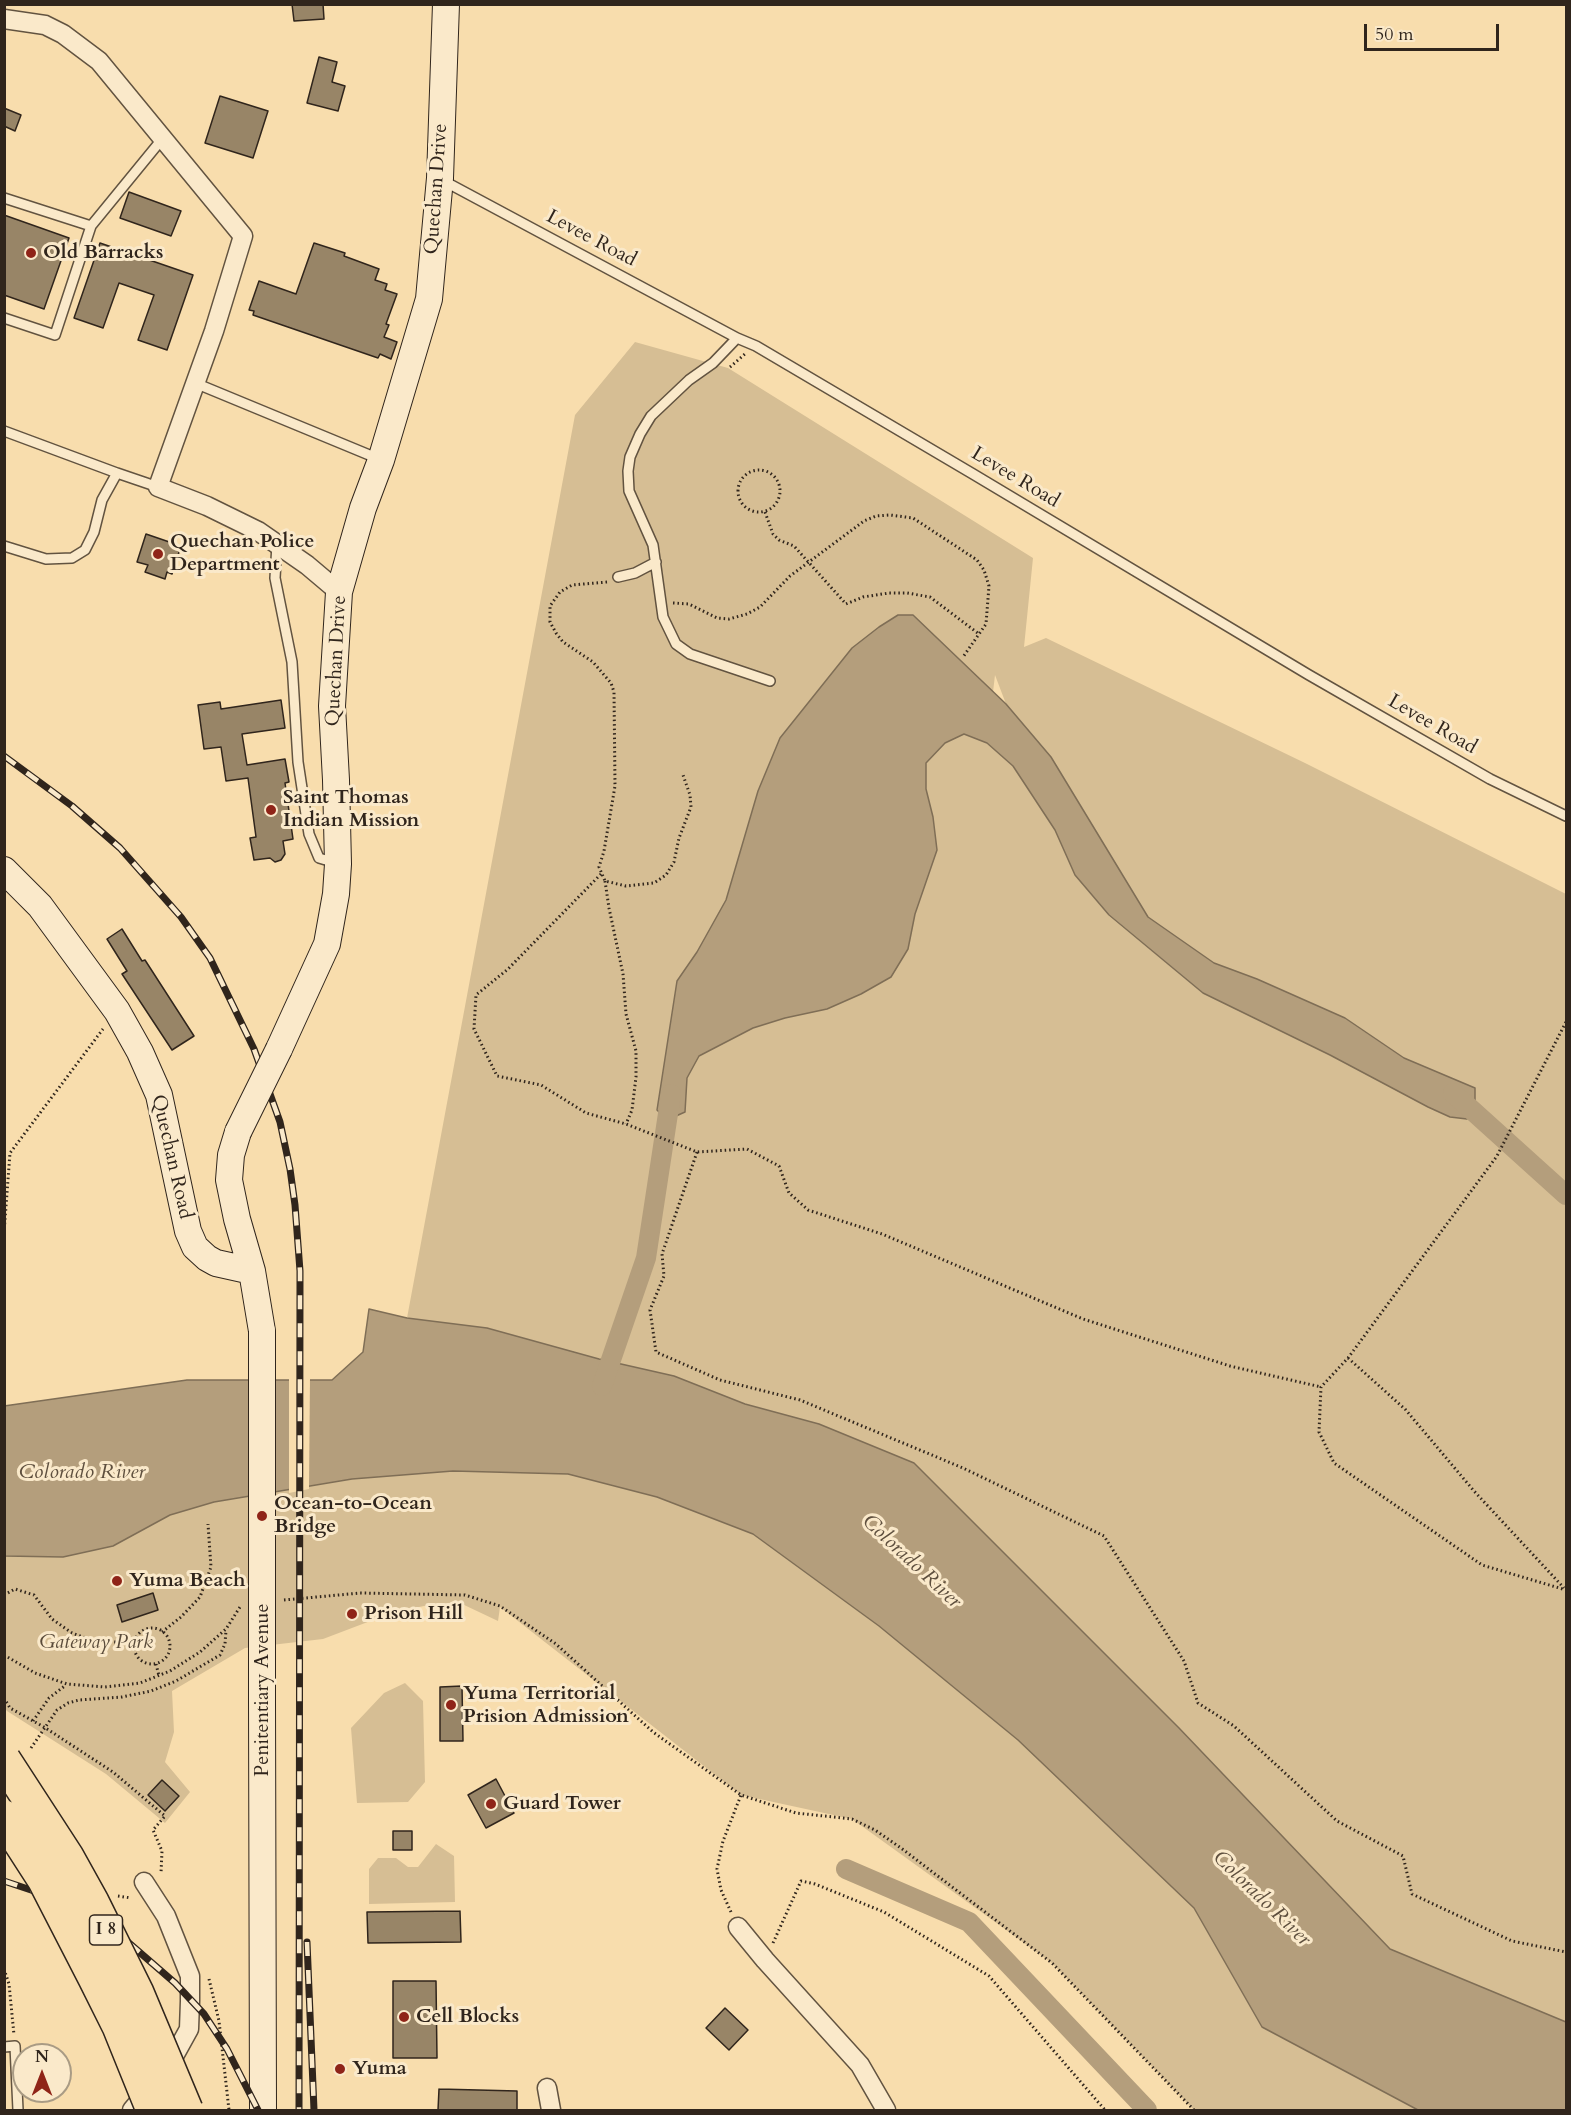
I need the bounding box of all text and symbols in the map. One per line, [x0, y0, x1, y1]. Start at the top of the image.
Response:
scale bar [1367, 12, 1502, 50]
text: 50 m [1375, 22, 1414, 47]
street label: Quechan Drive [420, 123, 454, 255]
street label: Levee Road [542, 205, 640, 273]
place label: Old Barracks [43, 241, 163, 265]
marker: Old Barracks [24, 246, 38, 260]
street label: Levee Road [966, 442, 1064, 514]
place label: Quechan Police Department [170, 530, 314, 577]
marker: Quechan Police Department [151, 547, 165, 561]
street label: Quechan Drive [322, 595, 352, 727]
street label: Levee Road [1383, 690, 1481, 760]
place label: Saint Thomas Indian Mission [283, 786, 419, 833]
marker: Saint Thomas Indian Mission [264, 803, 278, 817]
street label: Quechan Road [145, 1093, 197, 1221]
water label: Colorado River [19, 1460, 145, 1486]
place label: Ocean-to-Ocean Bridge [274, 1492, 432, 1539]
marker: Ocean-to-Ocean Bridge [255, 1509, 269, 1523]
water label: Colorado River [856, 1510, 966, 1614]
place label: Yuma Beach [129, 1569, 245, 1593]
marker: Yuma Beach [110, 1574, 124, 1588]
place label: Prison Hill [364, 1602, 463, 1626]
street label: Penitentiary Avenue [251, 1603, 275, 1777]
marker: Prison Hill [345, 1607, 359, 1621]
park label: Gateway Park [39, 1631, 153, 1655]
place label: Yuma Territorial Prision Admission [463, 1682, 629, 1729]
marker: Yuma Territorial Prision Admission [444, 1698, 458, 1712]
place label: Guard Tower [503, 1792, 621, 1816]
marker: Guard Tower [484, 1797, 498, 1811]
water label: Colorado River [1207, 1846, 1315, 1952]
road number: I 8 [90, 1915, 122, 1945]
place label: Cell Blocks [416, 2005, 519, 2029]
marker: Cell Blocks [397, 2010, 411, 2024]
north arrow [12, 2043, 72, 2103]
text: N [35, 2046, 49, 2068]
place label: Yuma [352, 2057, 407, 2081]
marker: Yuma [333, 2062, 347, 2076]

